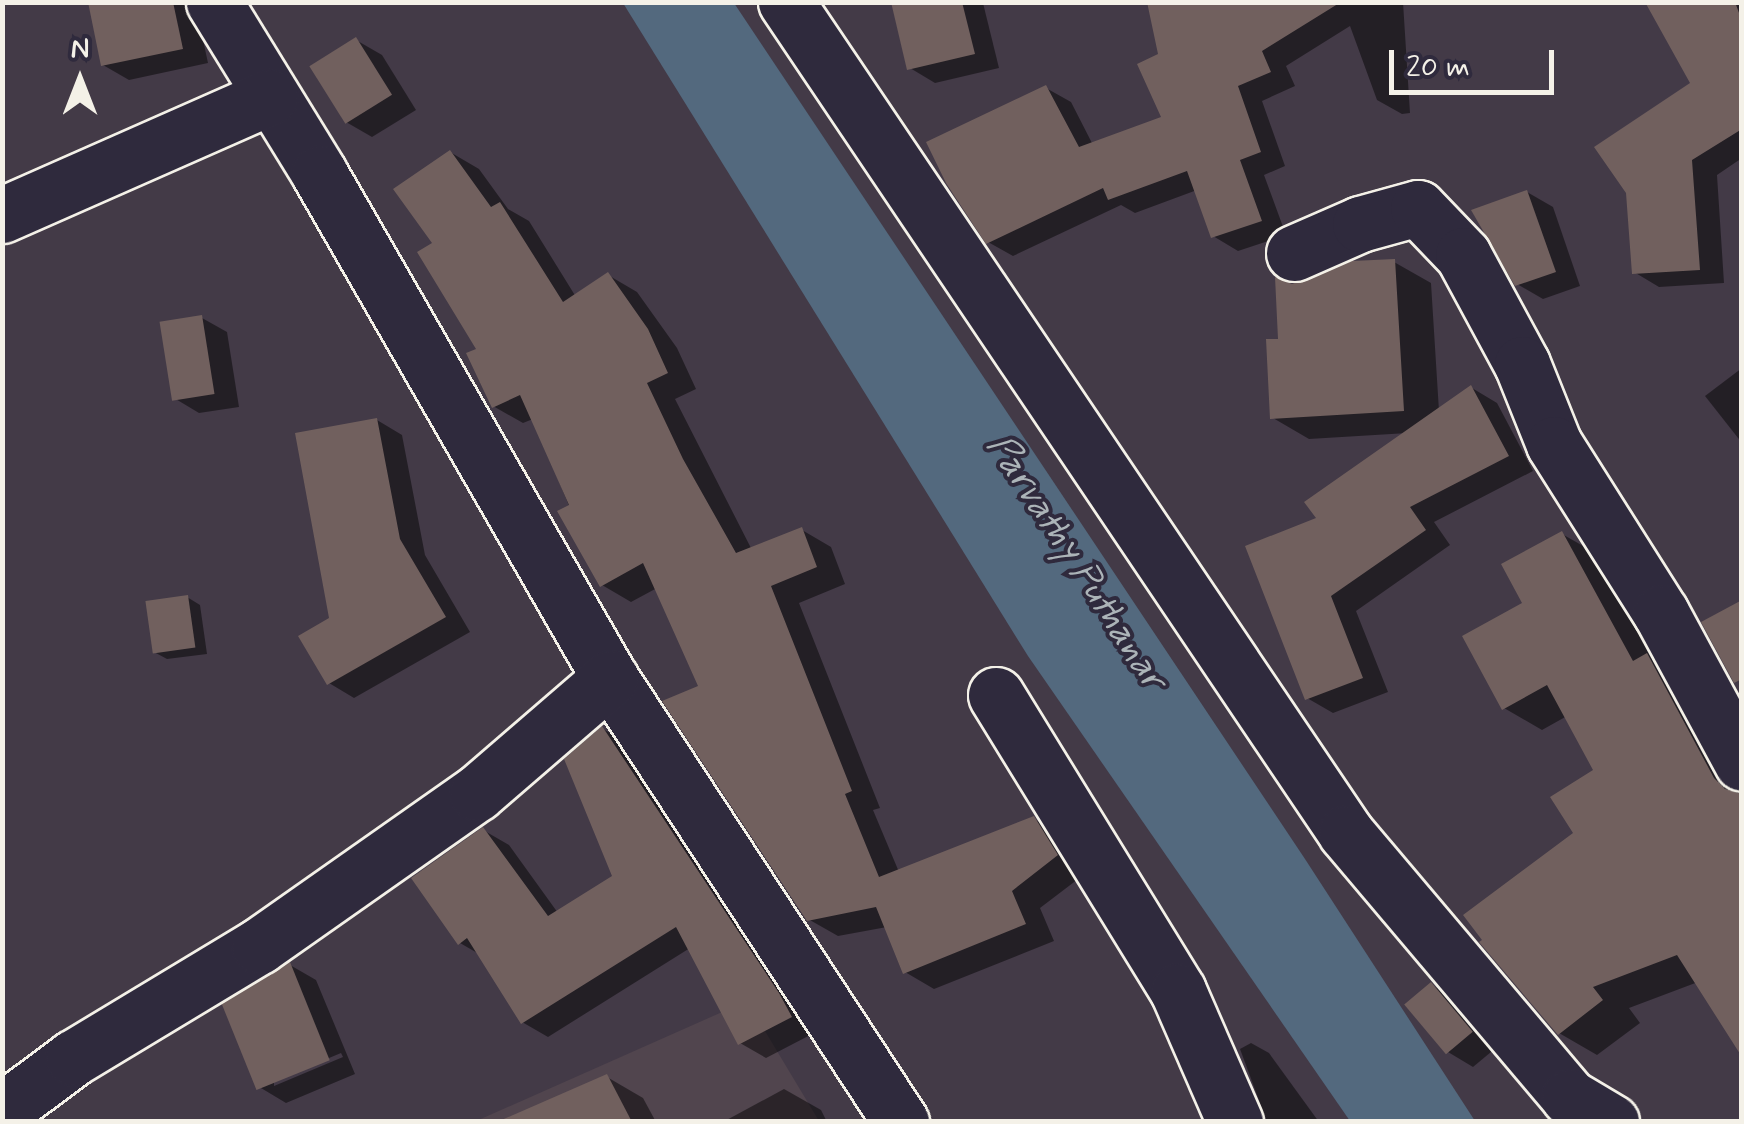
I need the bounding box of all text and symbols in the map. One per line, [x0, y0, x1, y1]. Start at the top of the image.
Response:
north arrow [30, 30, 130, 130]
scale bar [1394, 30, 1559, 92]
text: N [71, 31, 89, 68]
text: 20 m [1406, 48, 1470, 87]
water label: Parvathy Puthanar [976, 425, 1176, 699]

